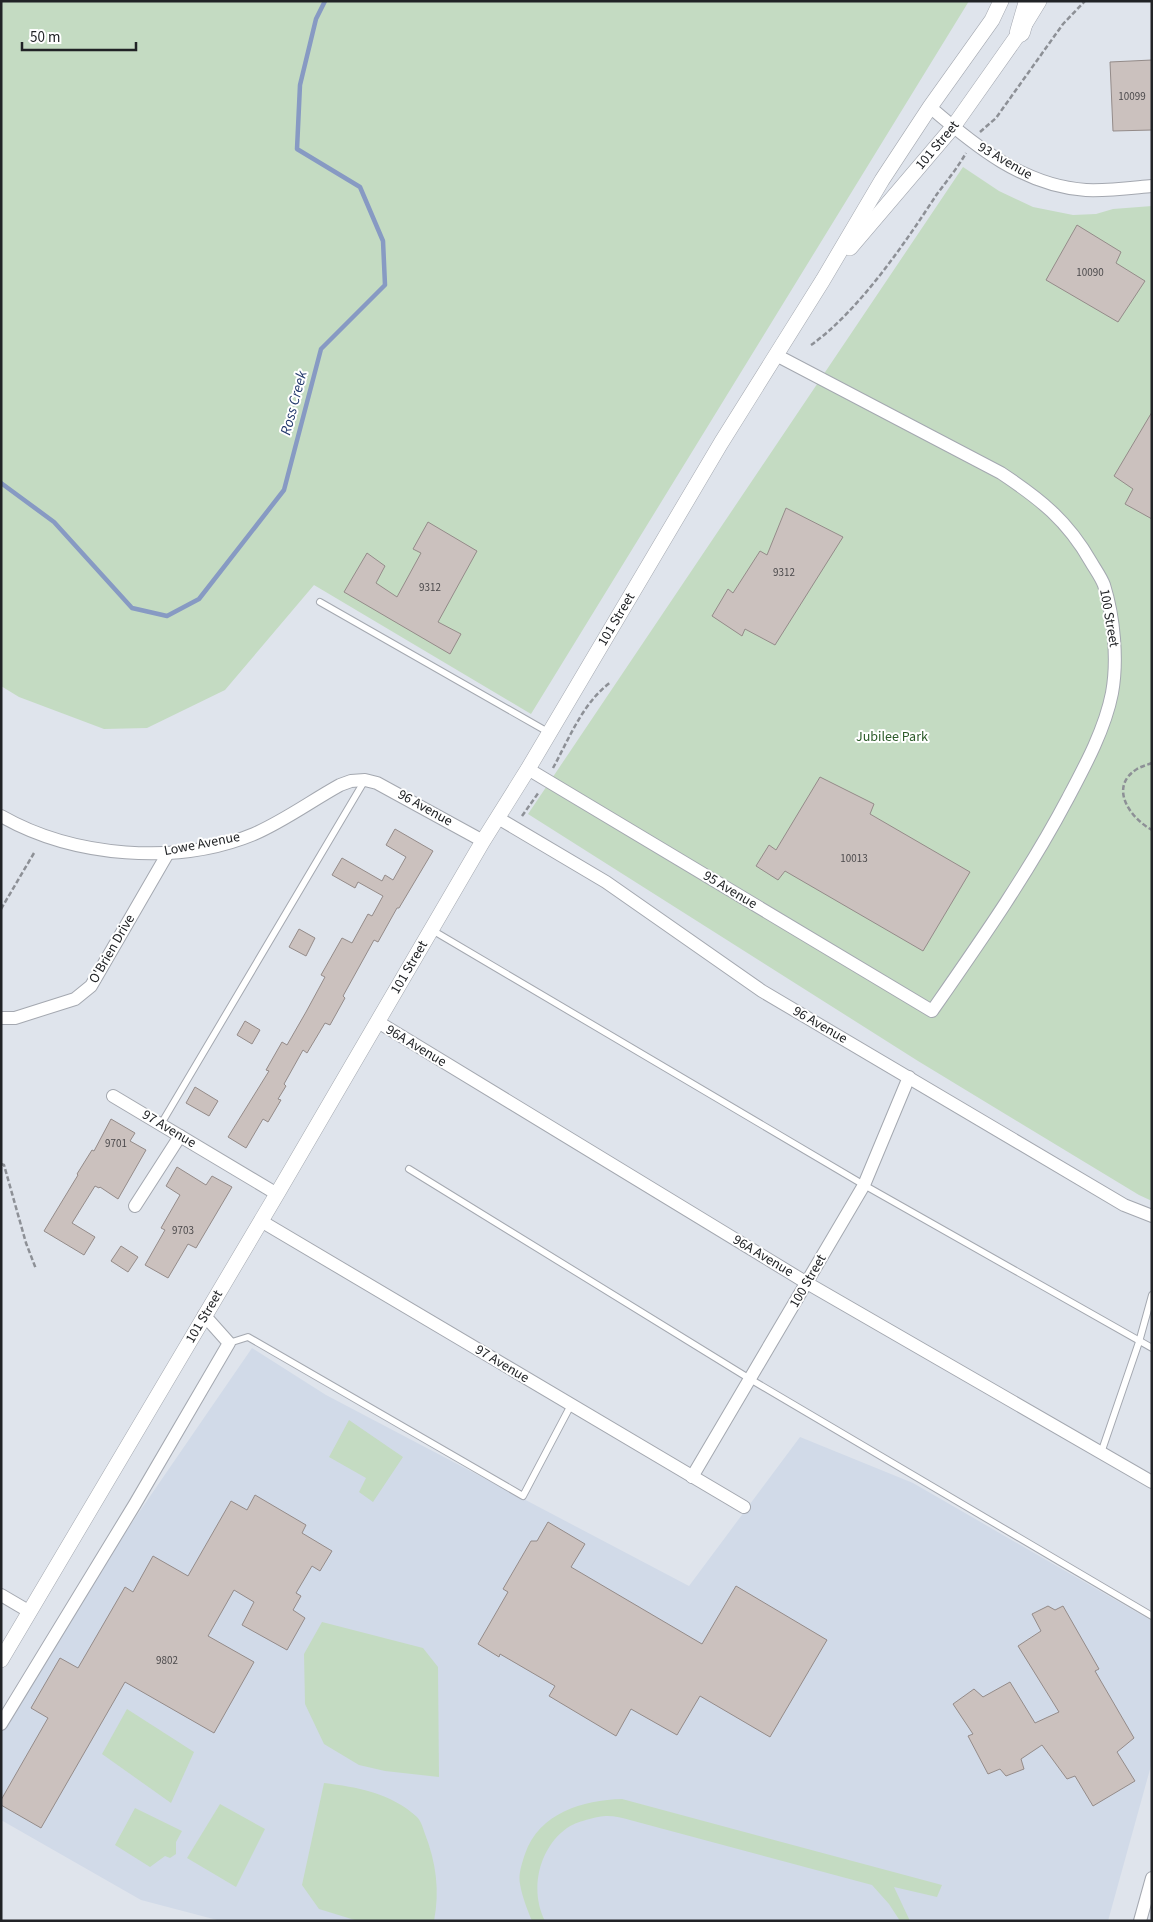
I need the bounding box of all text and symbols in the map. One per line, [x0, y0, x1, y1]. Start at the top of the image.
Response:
scale bar [22, 20, 136, 52]
text: 50 m [30, 27, 60, 48]
house number: 10099 [1118, 89, 1146, 104]
street label: 101 Street [911, 117, 965, 174]
street label: 93 Avenue [974, 137, 1036, 185]
house number: 10090 [1076, 265, 1104, 280]
water label: Ross Creek [275, 368, 313, 437]
house number: 9312 [773, 565, 795, 580]
house number: 9312 [419, 580, 441, 595]
street label: 100 Street [1094, 587, 1124, 649]
street label: 101 Street [593, 589, 640, 650]
park label: Jubilee Park [856, 727, 928, 747]
street label: 96 Avenue [394, 785, 456, 831]
street label: Lowe Avenue [162, 827, 242, 861]
house number: 10013 [840, 851, 868, 866]
street label: 95 Avenue [699, 866, 761, 914]
street label: O'Brien Drive [84, 911, 140, 987]
street label: 101 Street [386, 937, 433, 998]
street label: 96 Avenue [789, 1001, 851, 1049]
street label: 96A Avenue [382, 1020, 450, 1072]
street label: 97 Avenue [138, 1105, 200, 1153]
house number: 9701 [105, 1136, 127, 1151]
house number: 9703 [172, 1223, 194, 1238]
street label: 96A Avenue [729, 1230, 797, 1282]
street label: 100 Street [785, 1250, 831, 1311]
street label: 101 Street [181, 1286, 228, 1347]
street label: 97 Avenue [471, 1340, 533, 1388]
house number: 9802 [156, 1653, 178, 1668]

